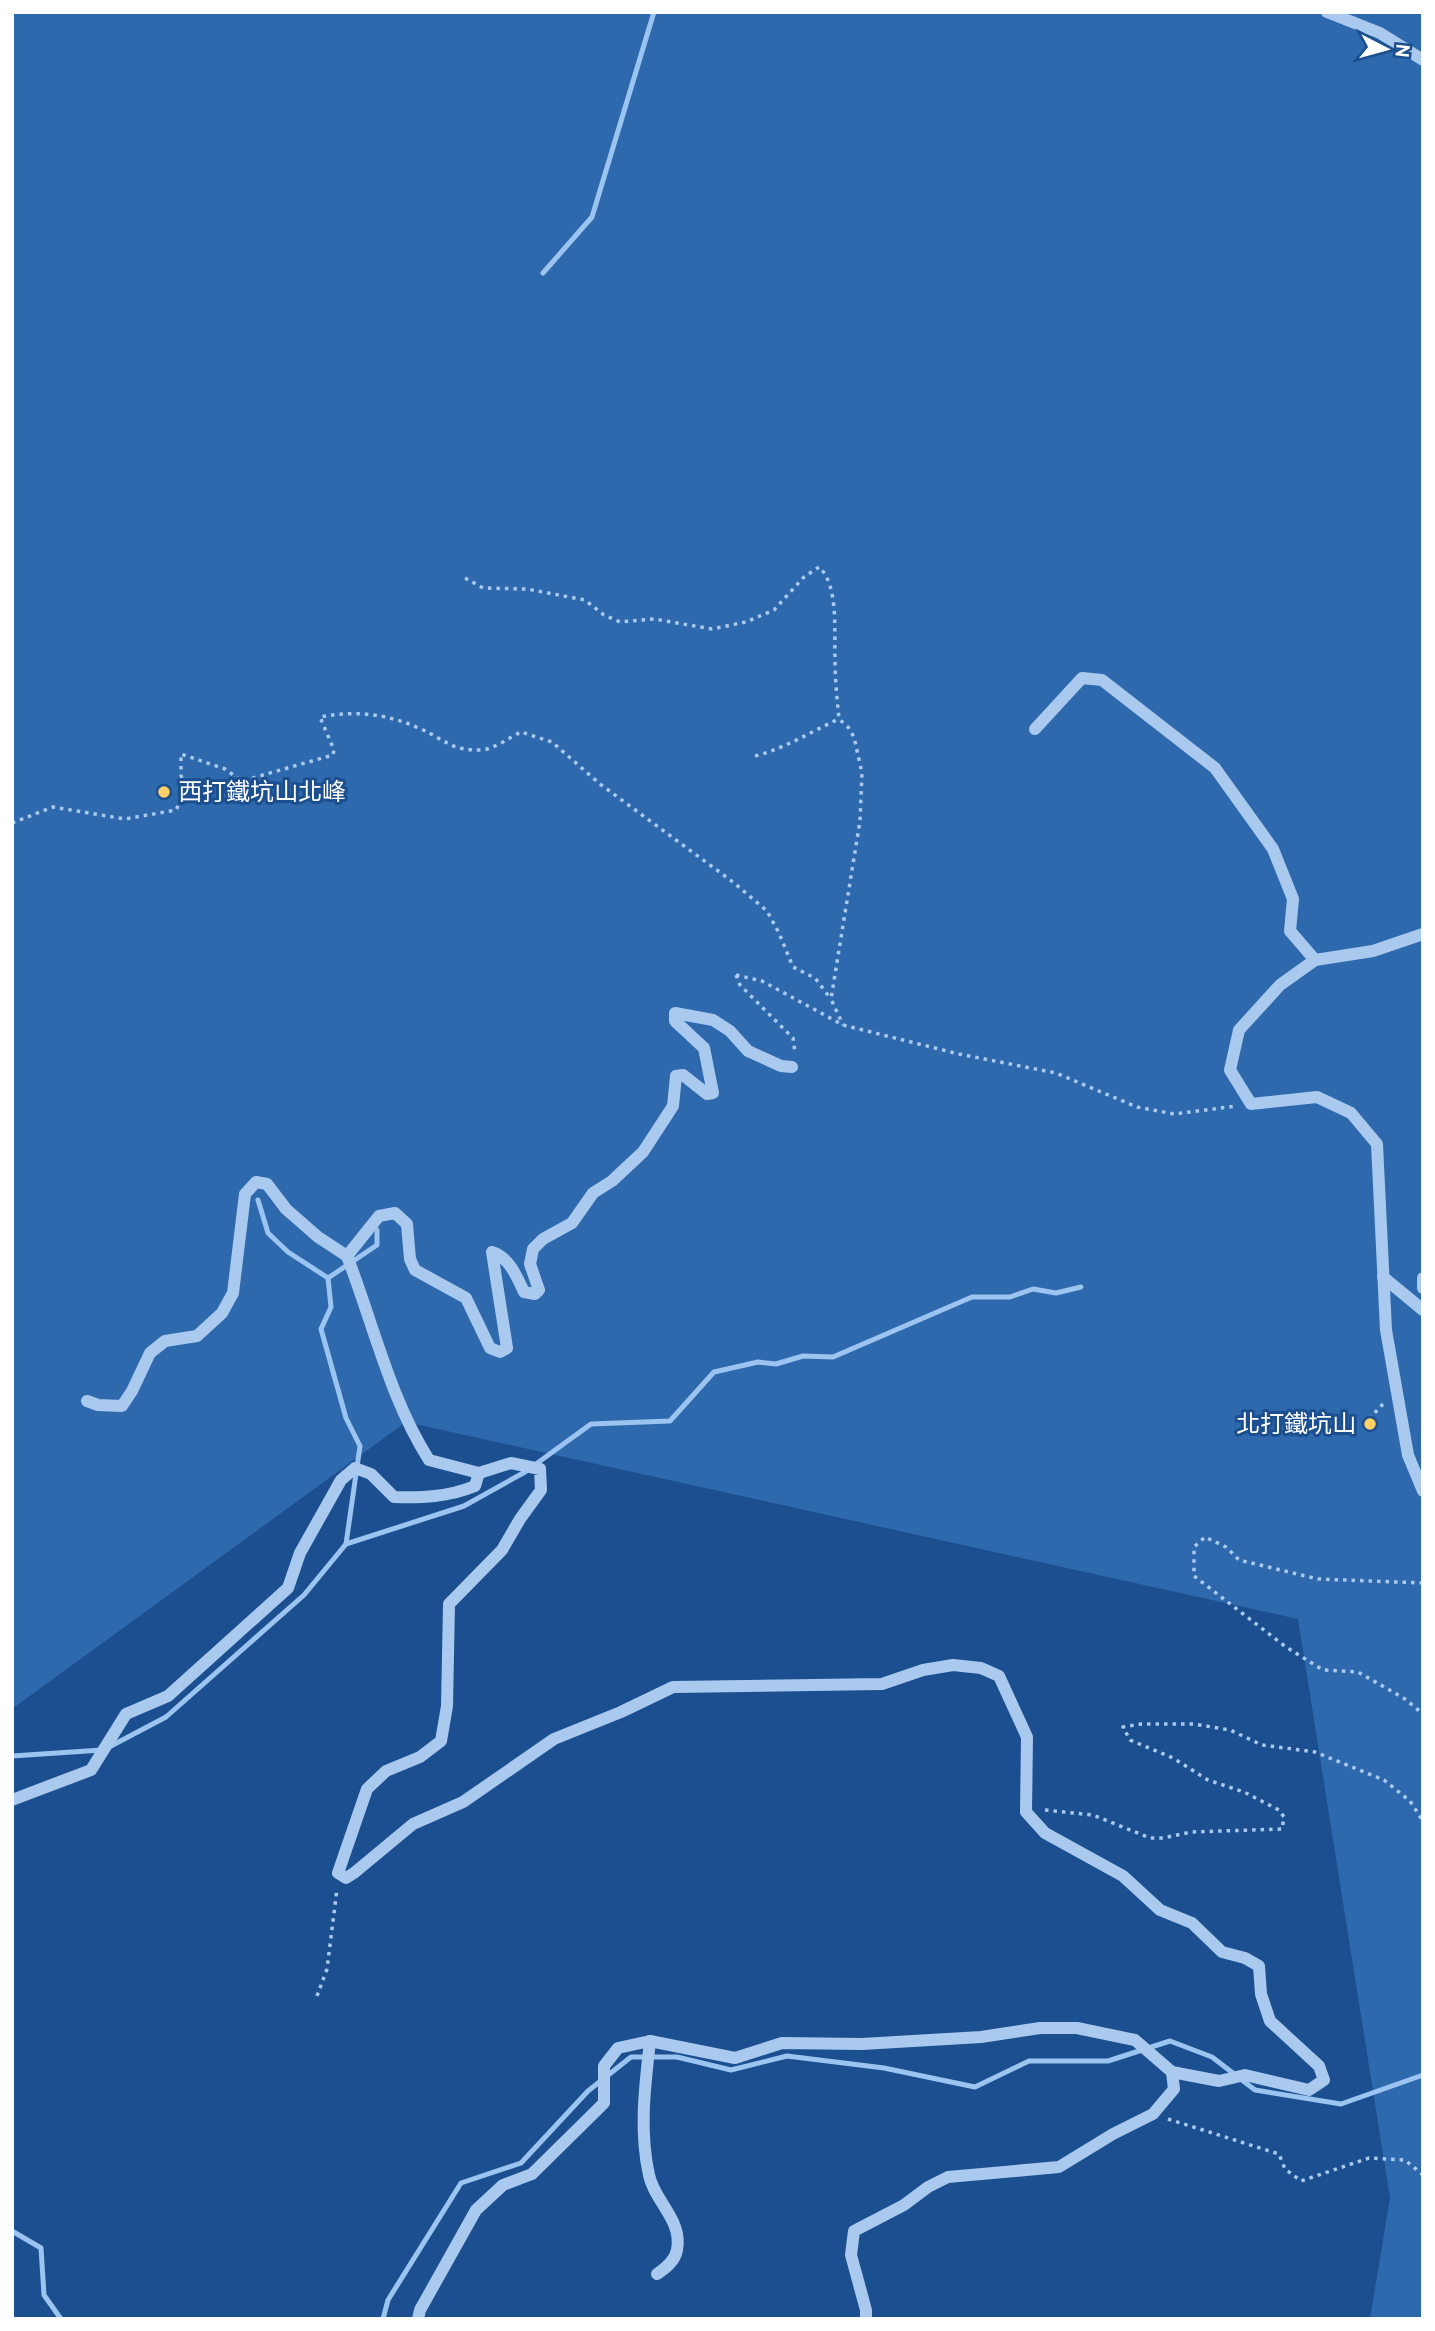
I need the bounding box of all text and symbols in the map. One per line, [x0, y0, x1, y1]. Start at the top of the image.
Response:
north arrow [1351, 14, 1421, 84]
text: N [1388, 43, 1414, 59]
place label: 西打鐵坑山北峰 [178, 779, 346, 809]
marker: 西打鐵坑山北峰 [156, 784, 172, 800]
place label: 北打鐵坑山 [1236, 1411, 1356, 1441]
marker: 北打鐵坑山 [1362, 1416, 1378, 1432]

